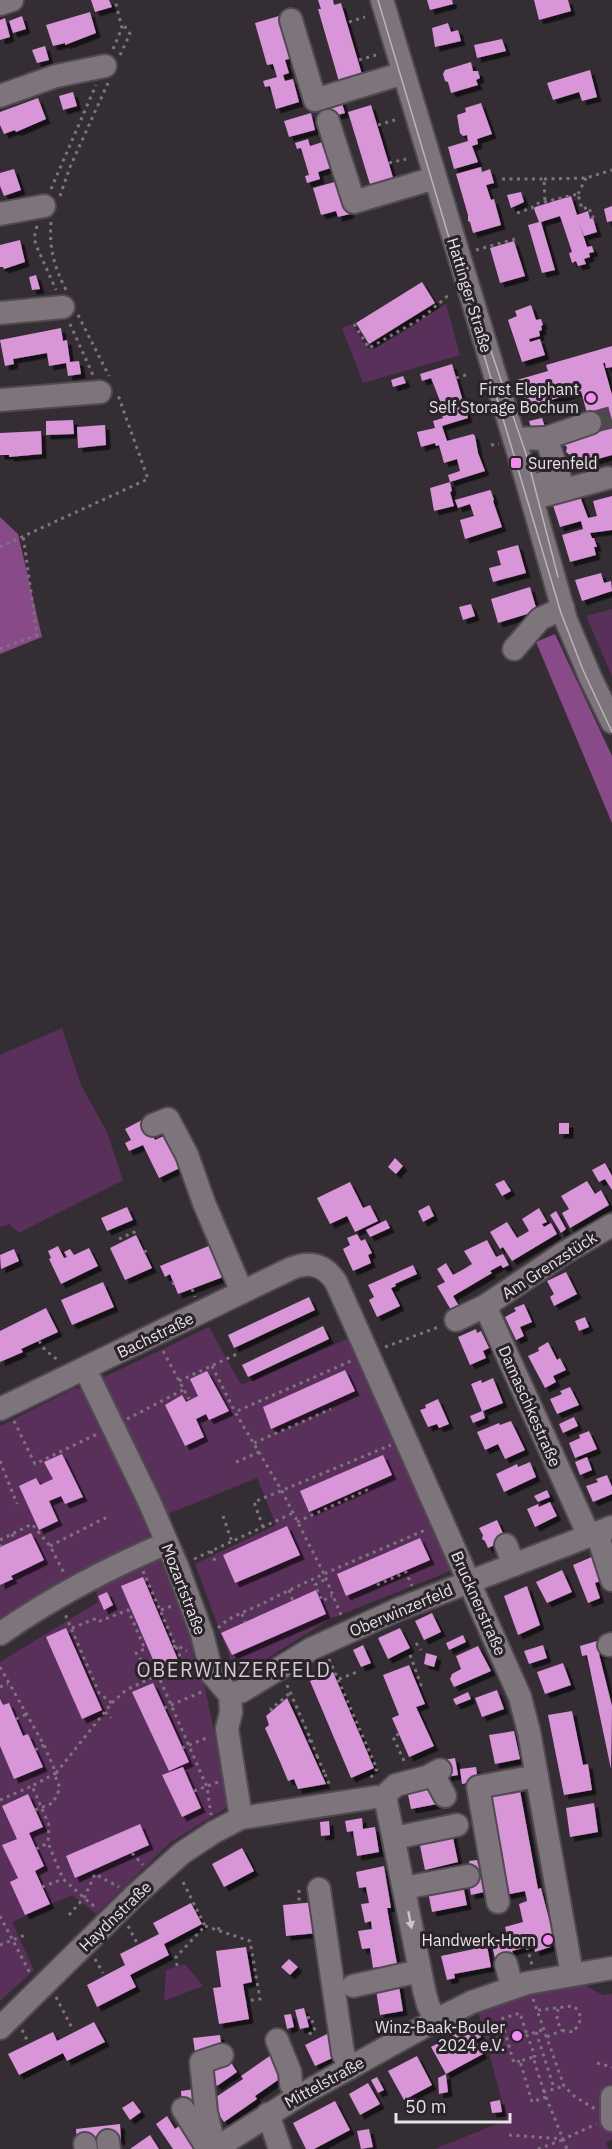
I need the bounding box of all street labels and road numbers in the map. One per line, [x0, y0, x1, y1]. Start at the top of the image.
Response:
street label: Hattinger Straße [443, 235, 497, 355]
street label: Am Grenzstück [498, 1227, 601, 1303]
street label: Bachstraße [113, 1308, 197, 1362]
street label: Damaschkestraße [494, 1342, 566, 1470]
street label: Mozartstraße [157, 1541, 211, 1638]
street label: Brucknerstraße [447, 1548, 511, 1659]
street label: Oberwinzerfeld [346, 1579, 456, 1641]
street label: Haydnstraße [75, 1876, 155, 1955]
street label: Mittelstraße [281, 2052, 367, 2112]

